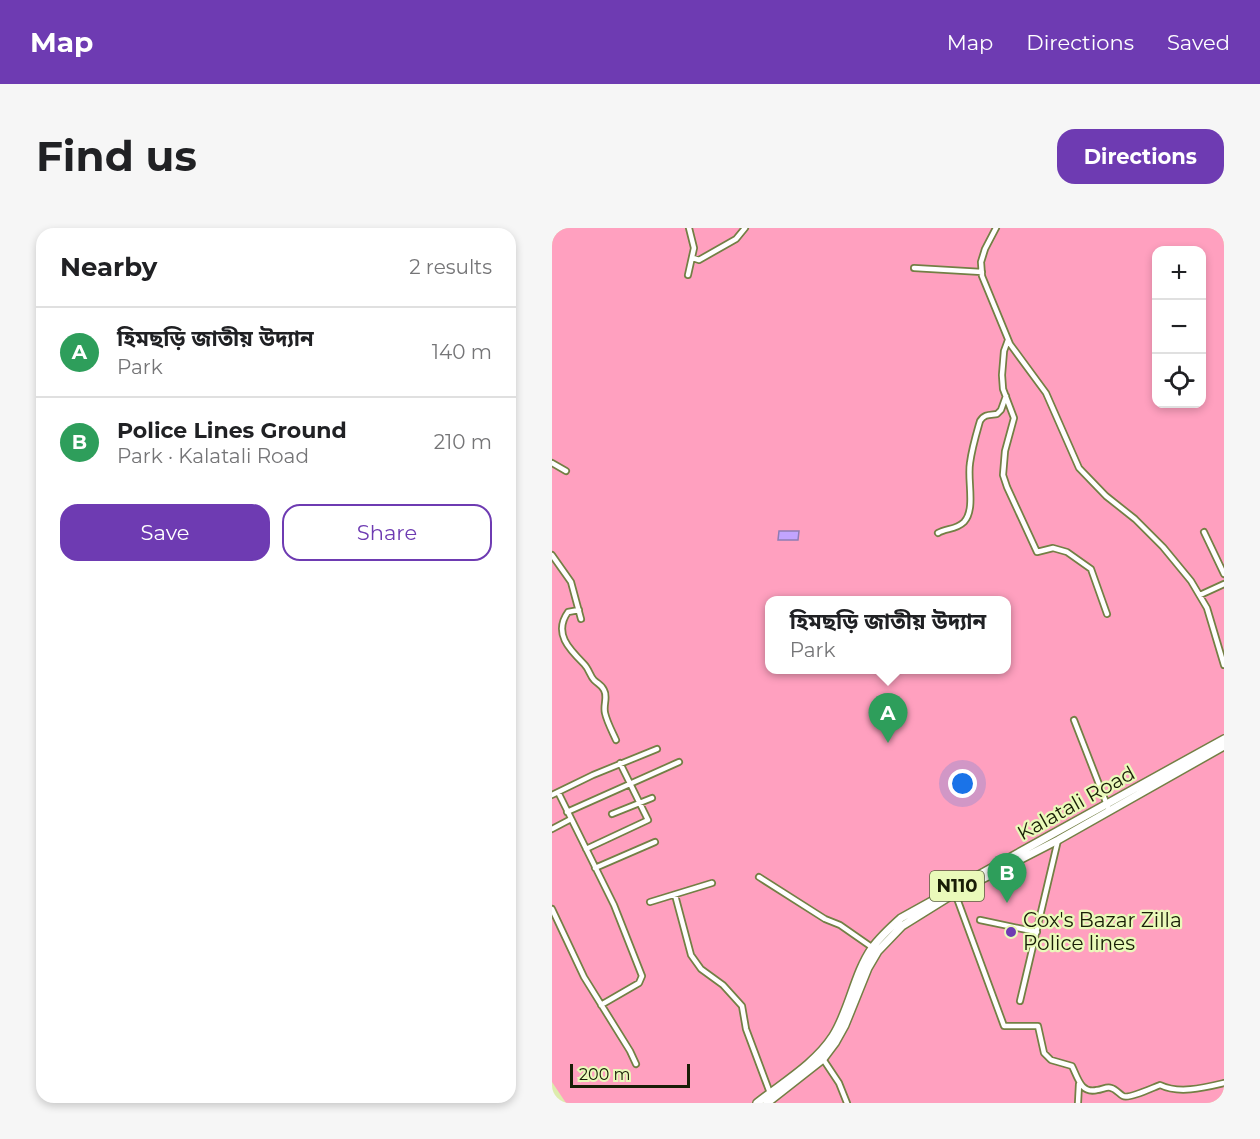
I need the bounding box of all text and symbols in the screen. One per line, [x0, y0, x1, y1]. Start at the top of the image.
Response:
text: Map [30, 25, 93, 59]
text: Map [947, 30, 993, 55]
text: Directions [1026, 30, 1134, 55]
text: Saved [1167, 30, 1230, 55]
button: Directions [1057, 129, 1224, 184]
text: Find us [36, 130, 197, 182]
map controls [1152, 246, 1206, 408]
button: + [1152, 246, 1206, 300]
text: Nearby [60, 251, 157, 283]
text: 2 results [409, 255, 492, 279]
button: − [1152, 300, 1206, 354]
text: হিমছড়ি জাতীয় উদ্যান [117, 325, 314, 352]
text: A [72, 340, 87, 364]
text: 140 m [432, 340, 492, 364]
button: locate [1152, 354, 1206, 408]
text: Park [117, 355, 163, 379]
text: Police Lines Ground [117, 417, 347, 444]
text: B [72, 430, 87, 454]
text: 210 m [434, 430, 492, 454]
text: Park · Kalatali Road [117, 444, 309, 468]
button: Save [60, 504, 270, 561]
button: Share [282, 504, 492, 561]
popup [765, 596, 1011, 674]
text: হিমছড়ি জাতীয় উদ্যান [790, 608, 986, 635]
text: Park [790, 638, 835, 662]
pin: A [868, 694, 908, 743]
street label: Kalatali Road [1013, 761, 1139, 845]
your location [948, 769, 977, 798]
pin: B [988, 854, 1026, 903]
road number: N110 [930, 871, 984, 901]
place label: Cox's Bazar Zilla Police lines [1023, 908, 1182, 955]
marker: Cox's Bazar Zilla Police lines [1004, 925, 1018, 939]
scale bar [570, 1061, 690, 1088]
text: 200 m [579, 1065, 630, 1084]

